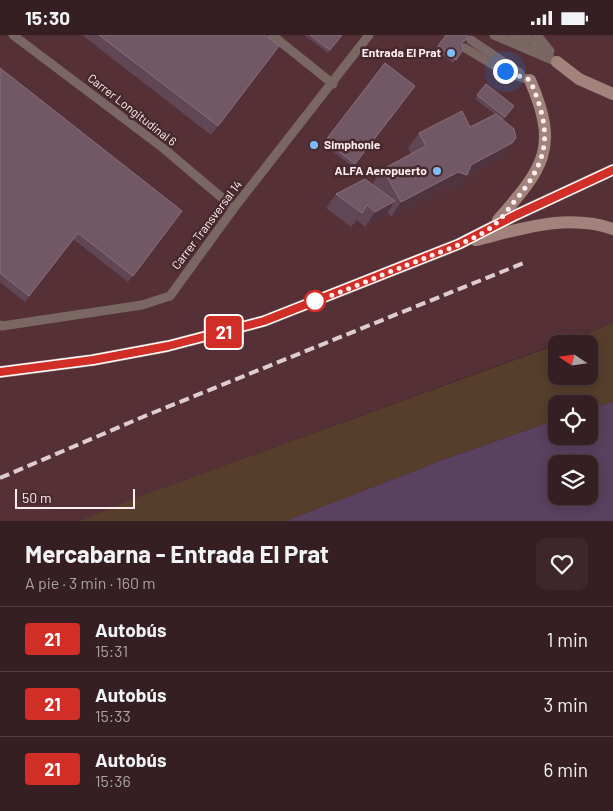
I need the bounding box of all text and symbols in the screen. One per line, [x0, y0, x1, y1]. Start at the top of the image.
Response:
text: 15:30 [25, 6, 70, 29]
place label: Entrada El Prat [362, 45, 441, 59]
marker: Entrada El Prat [445, 47, 457, 59]
your location [493, 59, 518, 84]
street label: Carrer Longitudinal 6 [85, 70, 180, 148]
place label: Simphonie [324, 137, 381, 151]
marker: Simphonie [308, 139, 320, 151]
place label: ALFA Aeropuerto [335, 163, 427, 177]
marker: ALFA Aeropuerto [431, 165, 443, 177]
street label: Carrer Transversal 14 [168, 177, 244, 272]
unlabelled marker [304, 290, 326, 312]
line badge: 21 [202, 316, 246, 348]
text: 21 [216, 321, 232, 343]
north arrow [548, 335, 598, 385]
map controls [548, 335, 598, 505]
button: locate [548, 395, 598, 445]
button: layers [548, 455, 598, 505]
scale bar [15, 486, 135, 509]
text: 50 m [22, 489, 51, 506]
button: heart [536, 538, 588, 590]
text: Mercabarna - Entrada El Prat [25, 539, 329, 568]
text: A pie · 3 min · 160 m [25, 573, 156, 592]
text: Autobús [95, 618, 166, 641]
text: 21 [44, 628, 61, 650]
text: 1 min [547, 628, 588, 651]
text: 15:31 [95, 641, 128, 660]
text: Autobús [95, 683, 166, 706]
text: 21 [44, 693, 61, 715]
text: 3 min [544, 693, 588, 716]
text: 15:33 [95, 706, 131, 725]
text: Autobús [95, 748, 166, 771]
text: 21 [44, 758, 61, 780]
text: 6 min [544, 758, 588, 781]
text: 15:36 [95, 771, 131, 790]

